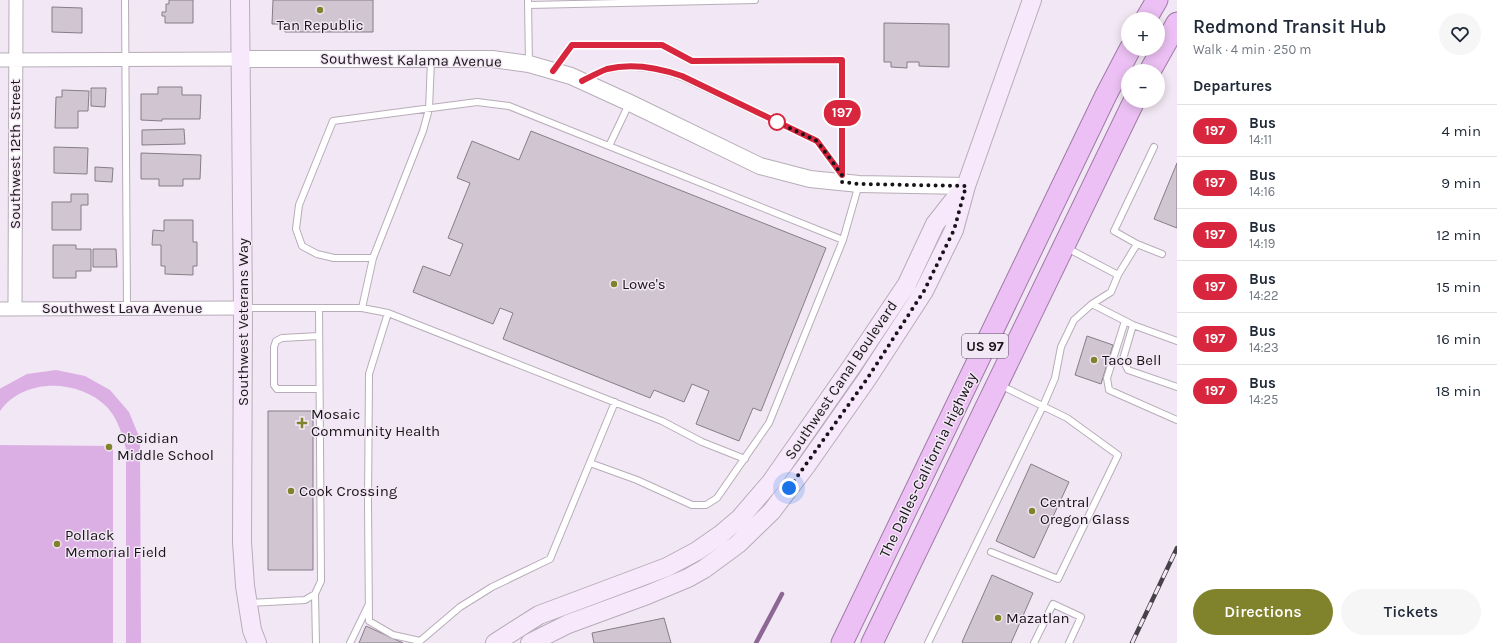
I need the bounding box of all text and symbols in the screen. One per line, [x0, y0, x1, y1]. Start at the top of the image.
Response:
marker: Tan Republic [315, 5, 325, 15]
map controls [1121, 12, 1165, 108]
button: + [1121, 12, 1165, 56]
button: heart [1439, 13, 1481, 55]
place label: Tan Republic [276, 16, 364, 34]
text: Redmond Transit Hub [1193, 16, 1386, 38]
text: Walk · 4 min · 250 m [1193, 42, 1311, 57]
street label: Southwest Kalama Avenue [320, 49, 502, 71]
button: − [1121, 64, 1165, 108]
text: Departures [1193, 77, 1272, 95]
street label: Southwest 12th Street [6, 79, 24, 229]
line badge: 197 [819, 100, 865, 126]
text: 197 [832, 104, 852, 121]
unlabelled marker [768, 113, 786, 131]
text: Bus [1249, 114, 1276, 132]
text: 197 [1205, 122, 1225, 139]
text: 4 min [1442, 122, 1481, 140]
text: 14:11 [1249, 132, 1272, 147]
text: Bus [1249, 166, 1276, 184]
text: 197 [1205, 174, 1225, 191]
text: 9 min [1441, 174, 1481, 192]
text: 14:16 [1249, 184, 1275, 199]
text: Bus [1249, 218, 1276, 236]
text: 197 [1205, 226, 1225, 243]
text: 12 min [1436, 226, 1481, 244]
text: 14:19 [1249, 236, 1275, 251]
street label: Southwest Veterans Way [234, 238, 252, 406]
text: Bus [1249, 270, 1276, 288]
place label: Lowe's [622, 275, 666, 293]
text: 197 [1205, 278, 1225, 295]
text: 15 min [1436, 278, 1481, 296]
marker: Lowe's [609, 279, 619, 289]
text: 14:22 [1249, 288, 1279, 303]
street label: Southwest Canal Boulevard [781, 297, 901, 463]
street label: Southwest Lava Avenue [42, 299, 202, 317]
text: Bus [1249, 322, 1276, 340]
text: 197 [1205, 330, 1225, 347]
text: 16 min [1436, 330, 1481, 348]
road number: US 97 [962, 334, 1008, 358]
text: 14:23 [1249, 340, 1279, 355]
place label: Taco Bell [1102, 351, 1161, 369]
marker: Taco Bell [1089, 355, 1099, 365]
street label: The Dalles-California Highway [875, 370, 981, 560]
text: Bus [1249, 374, 1276, 392]
text: 197 [1205, 382, 1225, 399]
text: 18 min [1436, 382, 1481, 400]
text: 14:25 [1249, 392, 1278, 407]
place label: Mosaic Community Health [311, 405, 440, 440]
marker: Mosaic Community Health [296, 417, 308, 429]
place label: Obsidian Middle School [117, 429, 214, 464]
marker: Obsidian Middle School [104, 442, 114, 452]
your location [779, 478, 799, 498]
place label: Cook Crossing [299, 482, 398, 500]
marker: Cook Crossing [286, 486, 296, 496]
place label: Central Oregon Glass [1040, 493, 1130, 528]
marker: Central Oregon Glass [1027, 506, 1037, 516]
place label: Pollack Memorial Field [65, 526, 167, 561]
marker: Pollack Memorial Field [52, 539, 62, 549]
button: Directions [1193, 589, 1333, 635]
button: Tickets [1341, 589, 1481, 635]
place label: Mazatlan [1006, 609, 1070, 627]
marker: Mazatlan [993, 613, 1003, 623]

